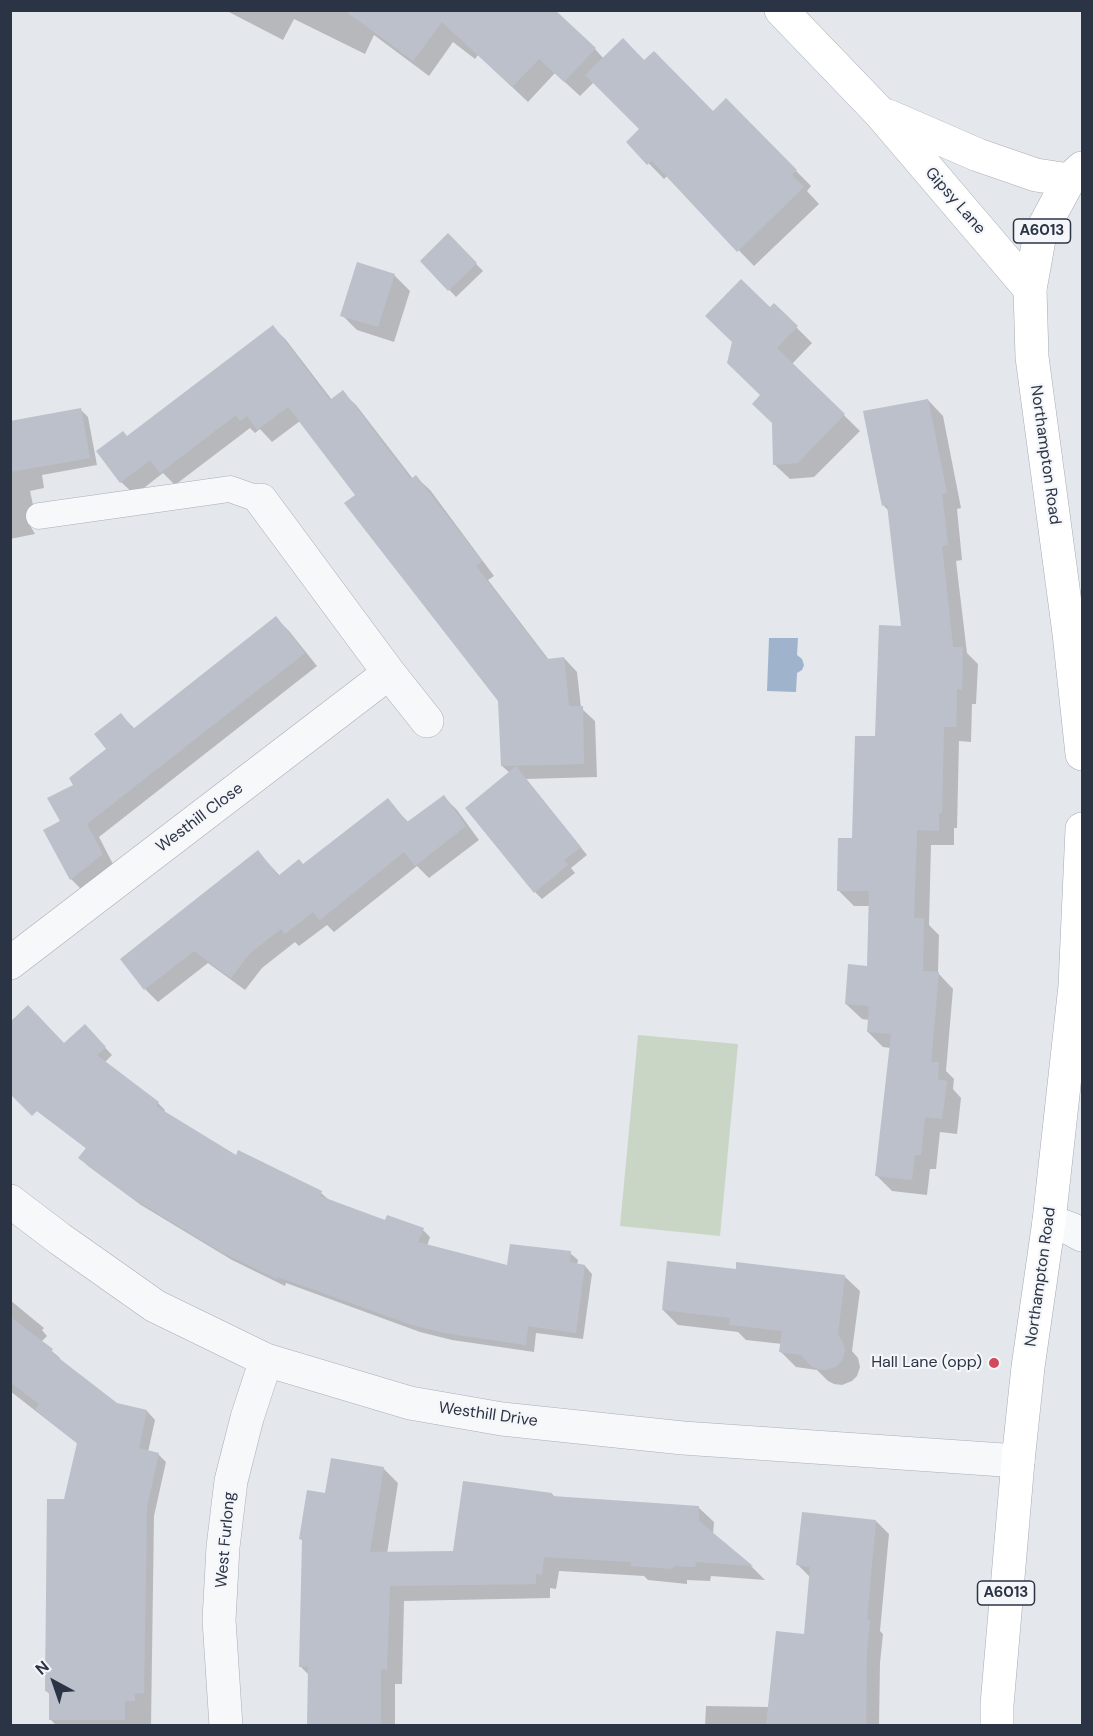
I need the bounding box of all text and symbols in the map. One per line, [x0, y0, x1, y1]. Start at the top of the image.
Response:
street label: Gipsy Lane [921, 164, 989, 238]
road number: A6013 [1014, 219, 1070, 243]
street label: Northampton Road [1026, 384, 1064, 526]
street label: Westhill Close [153, 779, 247, 857]
street label: Northampton Road [1022, 1206, 1060, 1348]
place label: Hall Lane (opp) [871, 1353, 982, 1373]
marker: Hall Lane (opp) [987, 1356, 1001, 1370]
street label: Westhill Drive [437, 1399, 539, 1431]
street label: West Furlong [212, 1491, 240, 1589]
road number: A6013 [978, 1581, 1034, 1605]
north arrow [24, 1652, 84, 1712]
text: N [31, 1656, 53, 1680]

